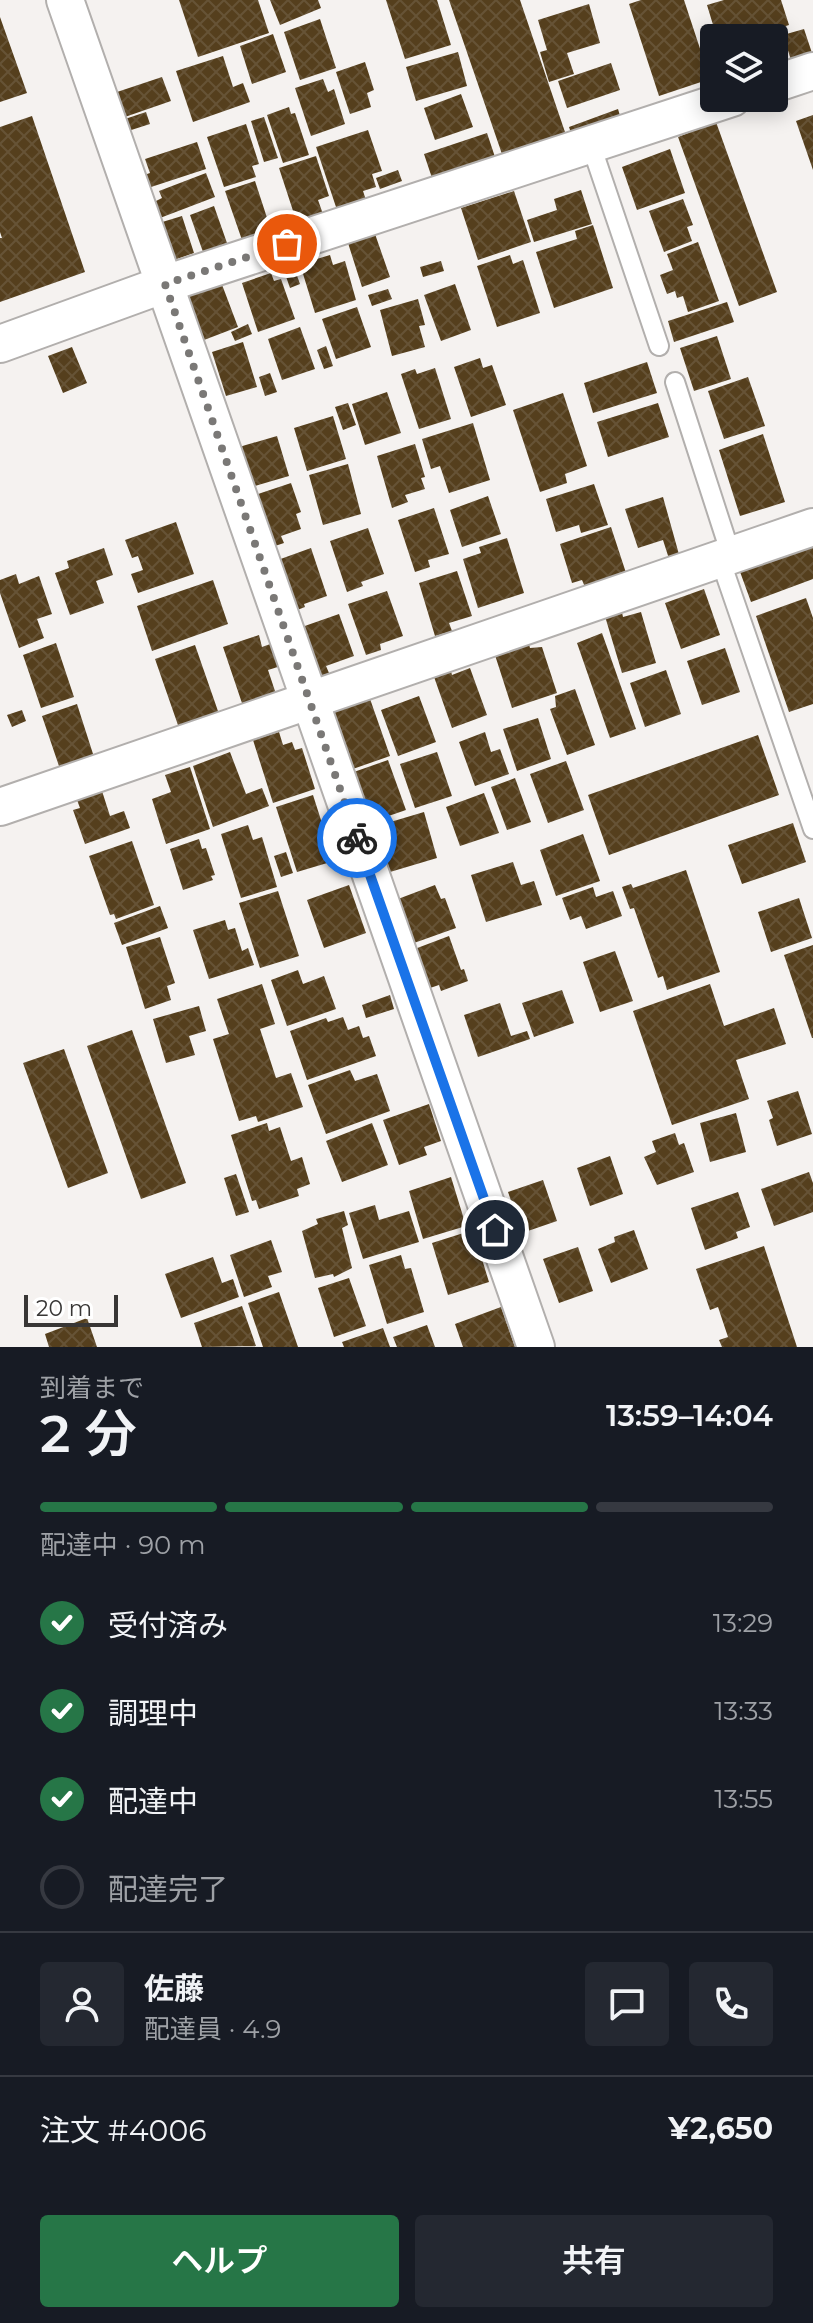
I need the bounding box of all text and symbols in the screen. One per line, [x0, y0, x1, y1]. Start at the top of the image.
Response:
map controls [700, 24, 788, 112]
button: layers [700, 24, 788, 112]
pin [253, 210, 321, 278]
icon: bag [265, 222, 309, 266]
courier [317, 798, 397, 878]
icon: bike [335, 816, 379, 860]
pin [461, 1196, 529, 1264]
icon: home [473, 1208, 517, 1252]
scale bar [24, 1291, 118, 1327]
text: 20 m [36, 1295, 92, 1322]
text: 到着まで [40, 1372, 144, 1404]
text: 13:59–14:04 [606, 1397, 773, 1434]
text: 2 分 [40, 1402, 137, 1465]
text: 配達中 · 90 m [40, 1529, 206, 1561]
icon: check [40, 1601, 84, 1645]
text: 受付済み [108, 1607, 228, 1644]
text: 13:29 [713, 1607, 773, 1639]
icon: check [40, 1689, 84, 1733]
text: 調理中 [108, 1695, 198, 1732]
text: 13:33 [714, 1695, 773, 1727]
icon: check [40, 1777, 84, 1821]
text: 配達中 [108, 1783, 198, 1820]
text: 13:55 [714, 1783, 773, 1815]
text: 配達完了 [108, 1871, 228, 1908]
button: person [40, 1962, 124, 2046]
button: chat [585, 1962, 669, 2046]
button: phone [689, 1962, 773, 2046]
text: 佐藤 [144, 1970, 204, 2007]
text: 配達員 · 4.9 [144, 2013, 281, 2045]
text: ¥2,650 [668, 2110, 773, 2147]
text: 注文 #4006 [40, 2112, 207, 2149]
button: ヘルプ [40, 2215, 399, 2307]
button: 共有 [415, 2215, 773, 2307]

